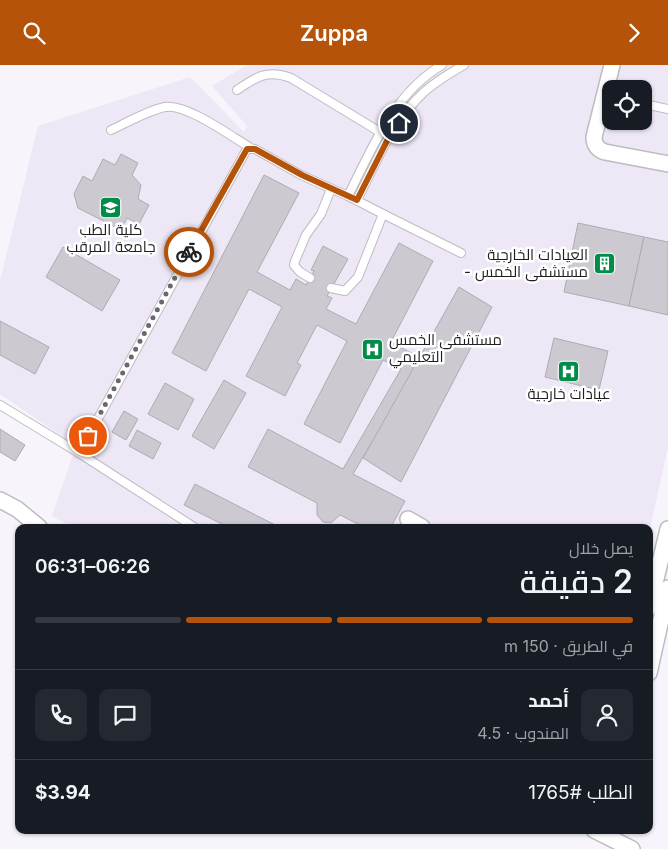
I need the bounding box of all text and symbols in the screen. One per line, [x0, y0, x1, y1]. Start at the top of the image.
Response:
icon: search [20, 19, 48, 47]
icon: forward [620, 19, 648, 47]
text: Zuppa [300, 20, 368, 46]
map controls [602, 80, 652, 130]
button: locate [602, 80, 652, 130]
pin [378, 102, 420, 144]
icon: home [385, 109, 413, 137]
school or university icon: كلية الطب جامعة المرقب [99, 195, 123, 219]
place label: كلية الطب جامعة المرقب [67, 220, 155, 256]
courier [164, 227, 214, 277]
icon: bike [175, 238, 203, 266]
place label: العيادات الخارجية - مستشفى الخمس [464, 245, 588, 282]
building icon: العيادات الخارجية - مستشفى الخمس [592, 252, 616, 276]
place label: مستشفى الخمس التعليمي [389, 330, 502, 369]
hospital icon: مستشفى الخمس التعليمي [361, 337, 385, 361]
hospital icon: عيادات خارجية [557, 359, 581, 383]
place label: عيادات خارجية [527, 384, 611, 403]
pin [67, 415, 109, 457]
icon: bag [74, 422, 102, 450]
text: يصل خلال [569, 538, 633, 558]
text: 06:26–06:31 [35, 555, 150, 578]
text: 2 دقيقة [520, 562, 633, 601]
text: في الطريق · 150 m [504, 636, 633, 656]
button: phone [35, 689, 87, 741]
button: chat [99, 689, 151, 741]
text: أحمد [528, 689, 569, 712]
button: person [581, 689, 633, 741]
text: المندوب · 4.5 [477, 723, 569, 743]
text: $3.94 [35, 781, 91, 804]
text: الطلب #1765 [528, 781, 633, 804]

